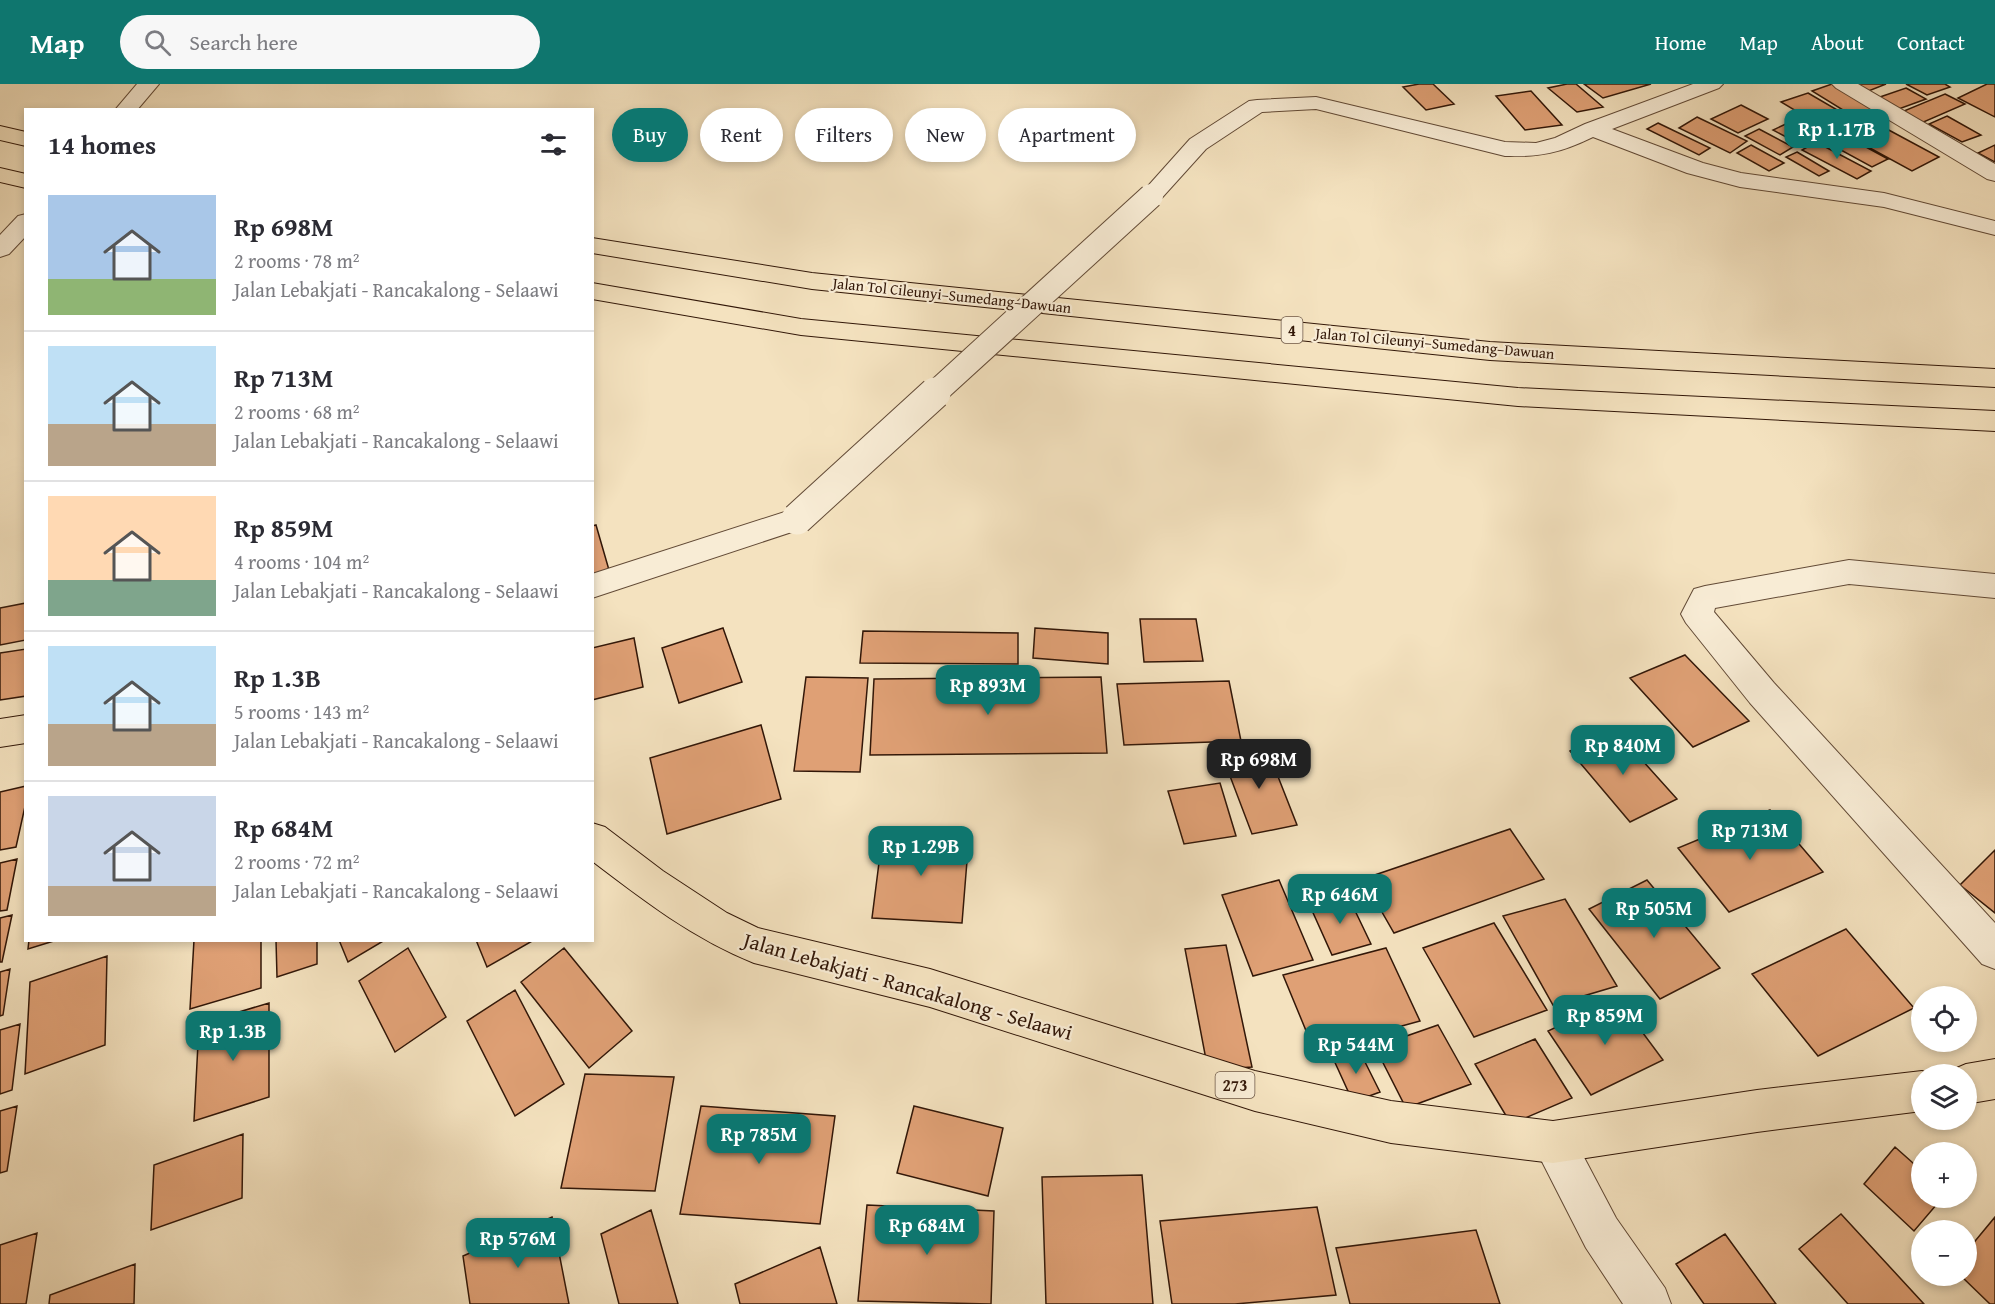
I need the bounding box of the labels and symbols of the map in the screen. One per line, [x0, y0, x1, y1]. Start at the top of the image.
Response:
pin: Rp 1.17B [1775, 109, 1899, 160]
street label: Jalan Tol Cileunyi–Sumedang–Dawuan [830, 272, 1073, 318]
road number: 4 [1282, 317, 1302, 343]
street label: Jalan Tol Cileunyi–Sumedang–Dawuan [1313, 322, 1556, 364]
pin: Rp 893M [933, 665, 1043, 716]
pin: Rp 840M [1568, 725, 1678, 776]
pin: Rp 698M [1204, 739, 1314, 790]
pin: Rp 713M [1695, 810, 1805, 861]
pin: Rp 1.29B [859, 826, 983, 877]
pin: Rp 646M [1285, 874, 1395, 925]
pin: Rp 505M [1599, 888, 1709, 939]
street label: Jalan Lebakjati - Rancakalong - Selaawi [737, 923, 1076, 1048]
pin: Rp 859M [1550, 995, 1660, 1046]
pin: Rp 1.3B [178, 1011, 288, 1062]
pin: Rp 544M [1301, 1024, 1411, 1075]
road number: 273 [1216, 1072, 1254, 1098]
pin: Rp 785M [704, 1114, 814, 1165]
pin: Rp 684M [872, 1205, 982, 1256]
pin: Rp 576M [463, 1218, 573, 1269]

